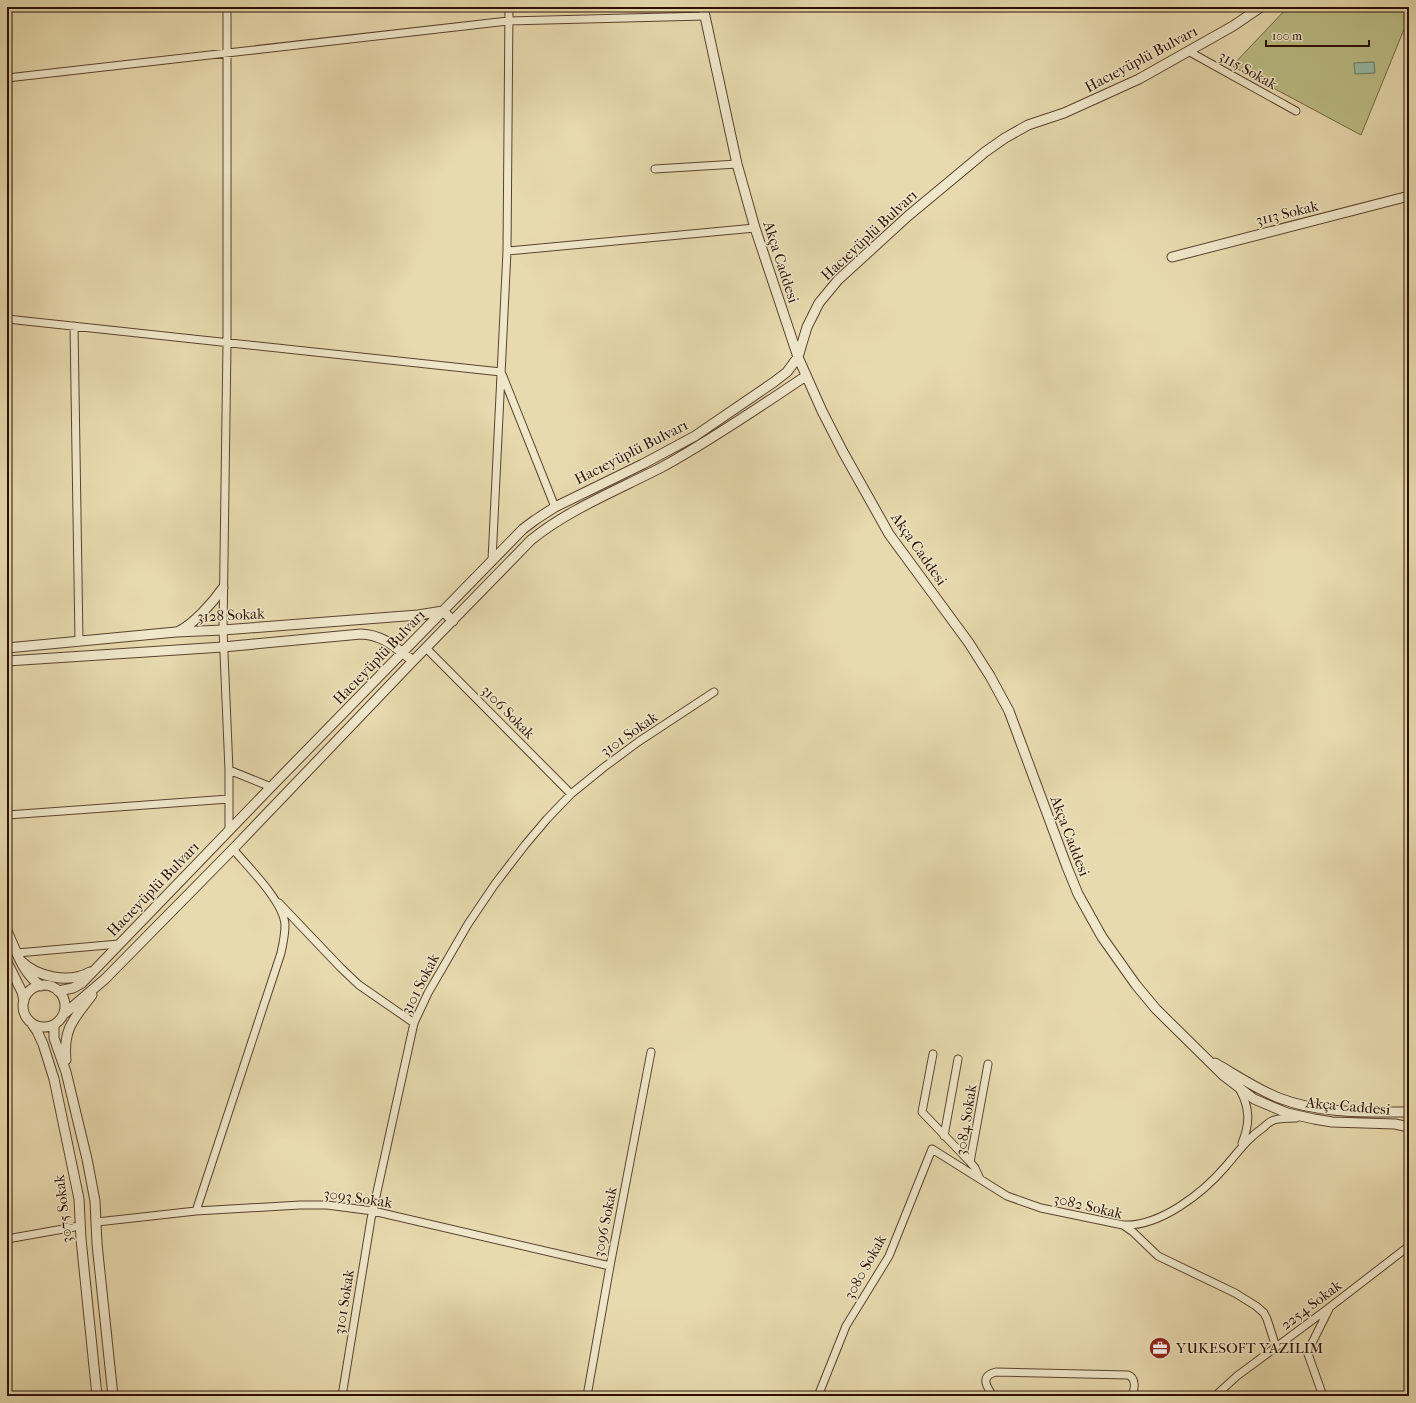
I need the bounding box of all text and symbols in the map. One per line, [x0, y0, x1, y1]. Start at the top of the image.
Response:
street label: Hacıeyüplü Bulvarı [1082, 22, 1201, 96]
scale bar [1266, 22, 1369, 48]
text: 100 m [1272, 29, 1302, 43]
street label: 3115 Sokak [1216, 47, 1281, 94]
street label: Hacıeyüplü Bulvarı [817, 186, 921, 284]
street label: 3113 Sokak [1254, 196, 1320, 229]
street label: Akça Caddesi [759, 218, 803, 306]
street label: Hacıeyüplü Bulvarı [571, 415, 691, 488]
street label: Akça Caddesi [887, 508, 951, 589]
street label: 3128 Sokak [197, 604, 265, 626]
street label: Hacıeyüplü Bulvarı [329, 606, 429, 708]
street label: 3106 Sokak [477, 681, 539, 743]
street label: 3101 Sokak [597, 708, 661, 760]
street label: Akça Caddesi [1046, 792, 1094, 879]
street label: Hacıeyüplü Bulvarı [103, 838, 203, 940]
street label: 3101 Sokak [397, 950, 443, 1017]
street label: 3084 Sokak [952, 1083, 981, 1157]
street label: Akça Caddesi [1304, 1093, 1392, 1119]
street label: 3075 Sokak [50, 1173, 76, 1244]
street label: 3093 Sokak [322, 1184, 394, 1212]
street label: 3096 Sokak [589, 1185, 621, 1259]
street label: 3082 Sokak [1052, 1189, 1125, 1223]
street label: 3080 Sokak [840, 1231, 890, 1302]
street label: 3101 Sokak [330, 1268, 358, 1336]
street label: 2254 Sokak [1277, 1276, 1345, 1334]
office icon: YUKESOFT YAZILIM [1147, 1335, 1173, 1361]
place label: YUKESOFT YAZILIM [1175, 1339, 1324, 1357]

